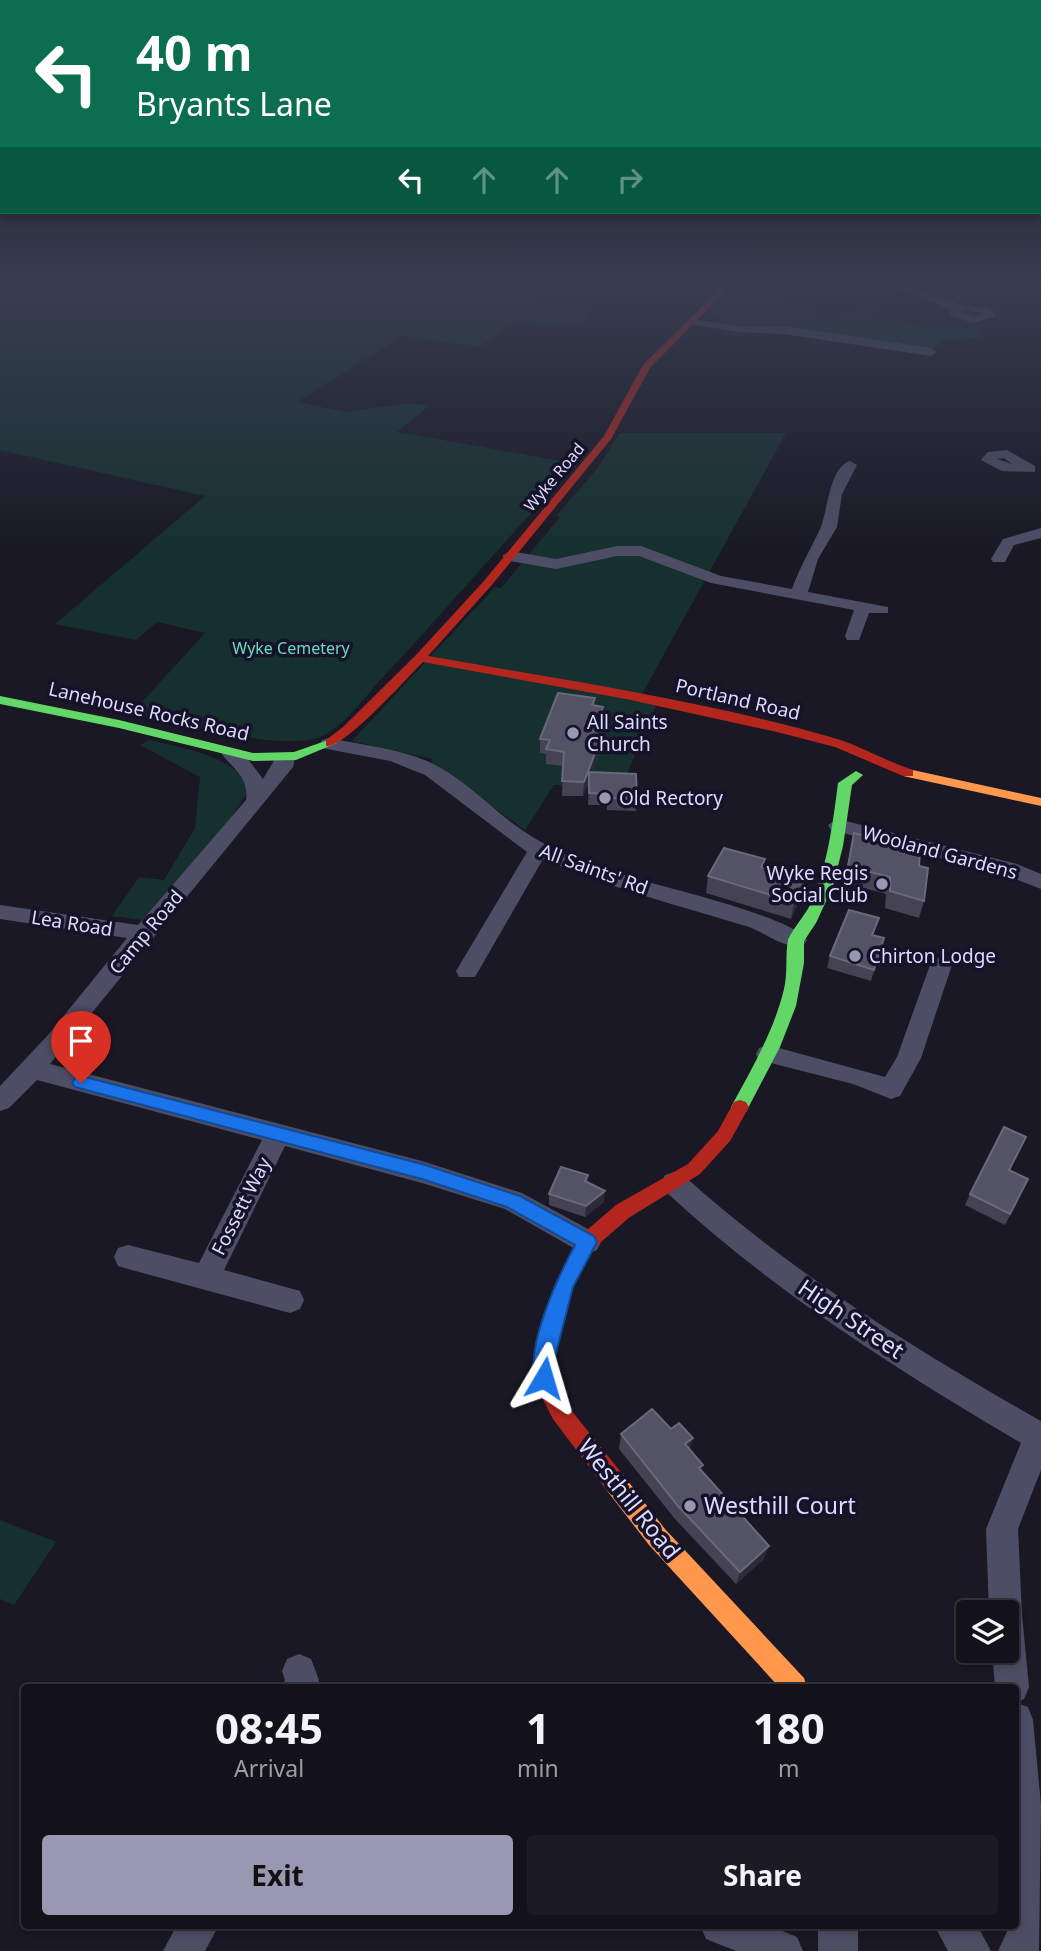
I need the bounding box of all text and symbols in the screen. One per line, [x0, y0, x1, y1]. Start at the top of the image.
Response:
text: 40 m [136, 19, 253, 85]
icon: left [21, 28, 112, 119]
text: Bryants Lane [136, 82, 332, 125]
icon: left [392, 161, 430, 199]
icon: ahead [465, 161, 503, 199]
icon: ahead [538, 161, 576, 199]
icon: right [611, 161, 649, 199]
street label: Wyke Road [519, 438, 589, 516]
park label: Wyke Cemetery [232, 637, 351, 659]
street label: Portland Road [673, 672, 803, 726]
street label: Lanehouse Rocks Road [46, 675, 252, 747]
place label: All Saints Church [587, 709, 668, 757]
marker: All Saints Church [565, 725, 581, 741]
place label: Old Rectory [619, 785, 723, 811]
marker: Old Rectory [597, 790, 613, 806]
street label: Wooland Gardens [860, 819, 1020, 885]
street label: All Saints' Rd [536, 837, 652, 901]
place label: Wyke Regis Social Club [767, 860, 868, 908]
marker: Wyke Regis Social Club [874, 876, 890, 892]
street label: Camp Road [103, 884, 189, 980]
street label: Lea Road [30, 904, 114, 942]
place label: Chirton Lodge [869, 943, 996, 969]
marker: Chirton Lodge [847, 948, 863, 964]
pin [51, 1011, 111, 1083]
icon: arrive [62, 1022, 100, 1060]
street label: Fossett Way [205, 1152, 277, 1259]
street label: High Street [792, 1271, 911, 1365]
position arrow [507, 1341, 581, 1415]
street label: Westhill Road [571, 1431, 688, 1565]
place label: Westhill Court [704, 1489, 856, 1521]
marker: Westhill Court [682, 1498, 698, 1514]
map controls [956, 1600, 1019, 1663]
button: layers [956, 1600, 1019, 1663]
text: 08:45 [215, 1699, 323, 1756]
text: 1 [526, 1699, 550, 1756]
text: 180 [753, 1699, 825, 1756]
text: Arrival [234, 1752, 304, 1784]
text: min [517, 1752, 559, 1784]
text: m [778, 1752, 800, 1784]
button: Exit [42, 1835, 513, 1915]
button: Share [527, 1835, 998, 1915]

